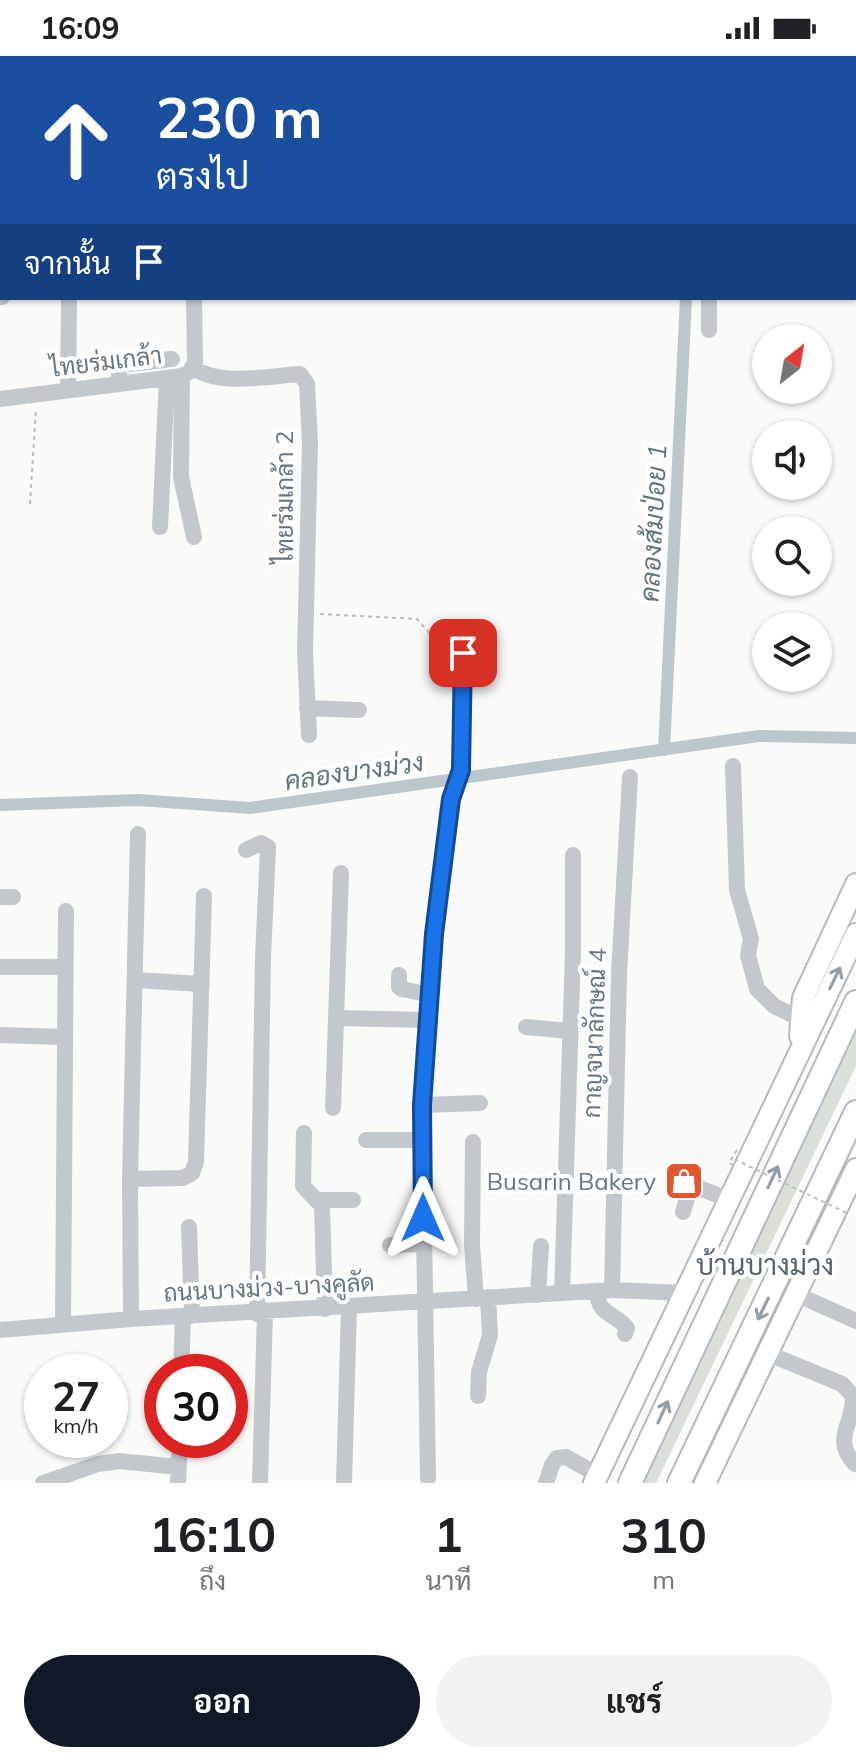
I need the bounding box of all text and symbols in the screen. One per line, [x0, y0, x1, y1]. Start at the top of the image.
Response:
text: 16:09 [40, 9, 119, 47]
text: 230 m [156, 82, 323, 152]
icon: ahead [24, 88, 128, 192]
text: ตรงไป [156, 153, 249, 198]
icon: arrive [127, 240, 171, 284]
text: จากนั้น [24, 244, 111, 282]
north arrow [752, 324, 832, 404]
map controls [752, 324, 832, 692]
street label: ไทยร่มเกล้า [47, 339, 163, 383]
button: sound [752, 420, 832, 500]
street label: ไทยร่มเกล้า 2 [269, 431, 299, 565]
water label: คลองส้มป่อย 1 [632, 443, 674, 603]
button: search [752, 516, 832, 596]
button: layers [752, 612, 832, 692]
pin [429, 619, 497, 687]
icon: arrive [441, 631, 485, 675]
water label: คลองบางม่วง [282, 745, 426, 797]
street label: กาญจนาลักษณ์ 4 [576, 947, 612, 1119]
one-way arrow [828, 966, 843, 990]
shop icon: Busarin Bakery [663, 1160, 705, 1202]
one-way arrow [766, 1165, 781, 1189]
place label: Busarin Bakery [487, 1166, 656, 1196]
position arrow [381, 1176, 465, 1260]
district label: บ้านบางม่วง [696, 1247, 834, 1282]
street label: ถนนบางม่วง-บางคูลัด [163, 1266, 375, 1311]
one-way arrow [755, 1296, 770, 1320]
speed limit sign: 30 [144, 1354, 248, 1458]
text: 27 [52, 1371, 100, 1421]
one-way arrow [656, 1401, 671, 1425]
text: km/h [53, 1413, 99, 1438]
text: 16:10 [149, 1504, 276, 1564]
text: 1 [434, 1504, 463, 1564]
text: 310 [621, 1505, 707, 1565]
text: m [652, 1563, 675, 1596]
text: ถึง [199, 1564, 226, 1597]
text: นาที [425, 1564, 471, 1597]
button: ออก [24, 1655, 420, 1747]
button: แชร์ [436, 1655, 832, 1747]

